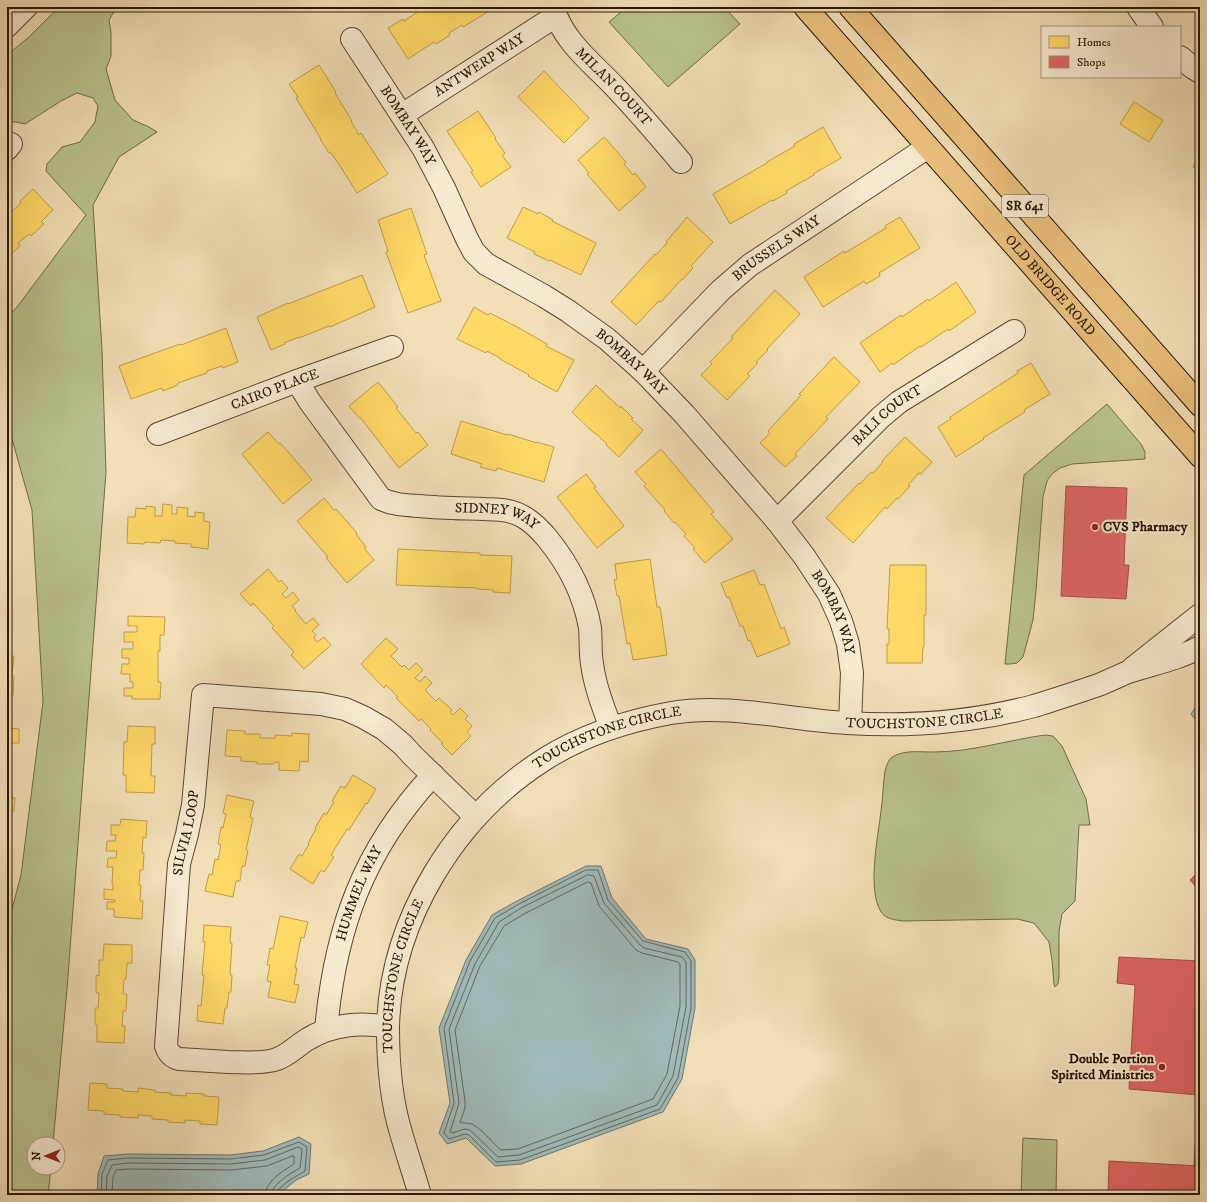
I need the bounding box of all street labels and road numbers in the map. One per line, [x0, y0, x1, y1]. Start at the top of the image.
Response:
street label: ANTWERP WAY [431, 29, 528, 101]
street label: MILAN COURT [571, 44, 655, 130]
street label: BOMBAY WAY [376, 82, 440, 169]
road number: SR 641 [1002, 195, 1048, 217]
street label: BRUSSELS WAY [729, 211, 824, 285]
street label: OLD BRIDGE ROAD [1001, 231, 1099, 340]
street label: BOMBAY WAY [592, 325, 671, 400]
street label: CAIRO PLACE [228, 365, 321, 414]
street label: BALI COURT [848, 381, 926, 450]
street label: SIDNEY WAY [455, 499, 543, 534]
street label: BOMBAY WAY [807, 567, 858, 656]
street label: TOUCHSTONE CIRCLE [529, 703, 683, 774]
street label: TOUCHSTONE CIRCLE [845, 704, 1004, 733]
street label: SILVIA LOOP [169, 789, 203, 876]
street label: HUMMEL WAY [332, 843, 387, 943]
street label: TOUCHSTONE CIRCLE [379, 896, 428, 1053]

